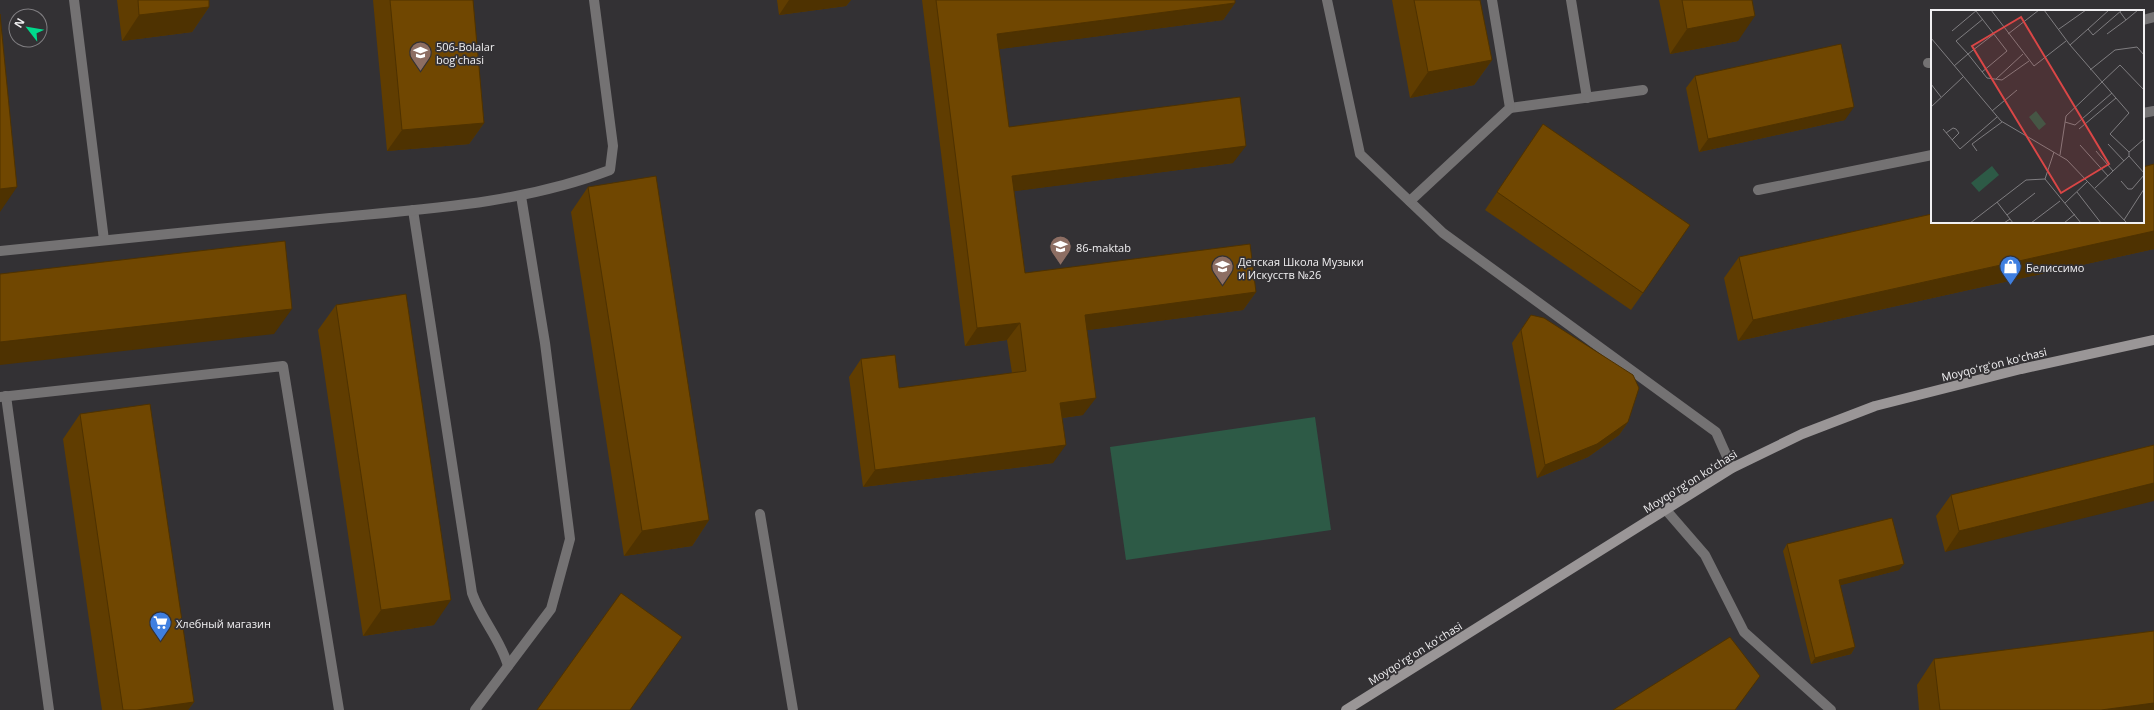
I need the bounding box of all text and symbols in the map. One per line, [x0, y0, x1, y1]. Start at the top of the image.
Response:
north arrow [8, 8, 48, 48]
inset map [1931, 10, 2144, 223]
text: N [10, 15, 28, 30]
school or university icon: 506-Bolalar bogʻchasi [408, 39, 434, 72]
place label: 506-Bolalar bogʻchasi [436, 39, 495, 67]
school or university icon: 86-maktab [1048, 234, 1074, 267]
place label: 86-maktab [1076, 240, 1131, 255]
school or university icon: Детская Школа Музыки и Искусств №26 [1209, 254, 1235, 287]
place label: Детская Школа Музыки и Искусств №26 [1238, 254, 1364, 282]
shop icon: Белиссимо [1997, 254, 2023, 287]
place label: Белиссимо [2026, 260, 2085, 275]
street label: Moyqoʻrgʻon koʻchasi [1940, 344, 2048, 384]
street label: Moyqoʻrgʻon koʻchasi [1640, 446, 1740, 516]
supermarket icon: Хлебный магазин [148, 610, 174, 643]
place label: Хлебный магазин [176, 616, 271, 631]
street label: Moyqoʻrgʻon koʻchasi [1365, 618, 1465, 688]

